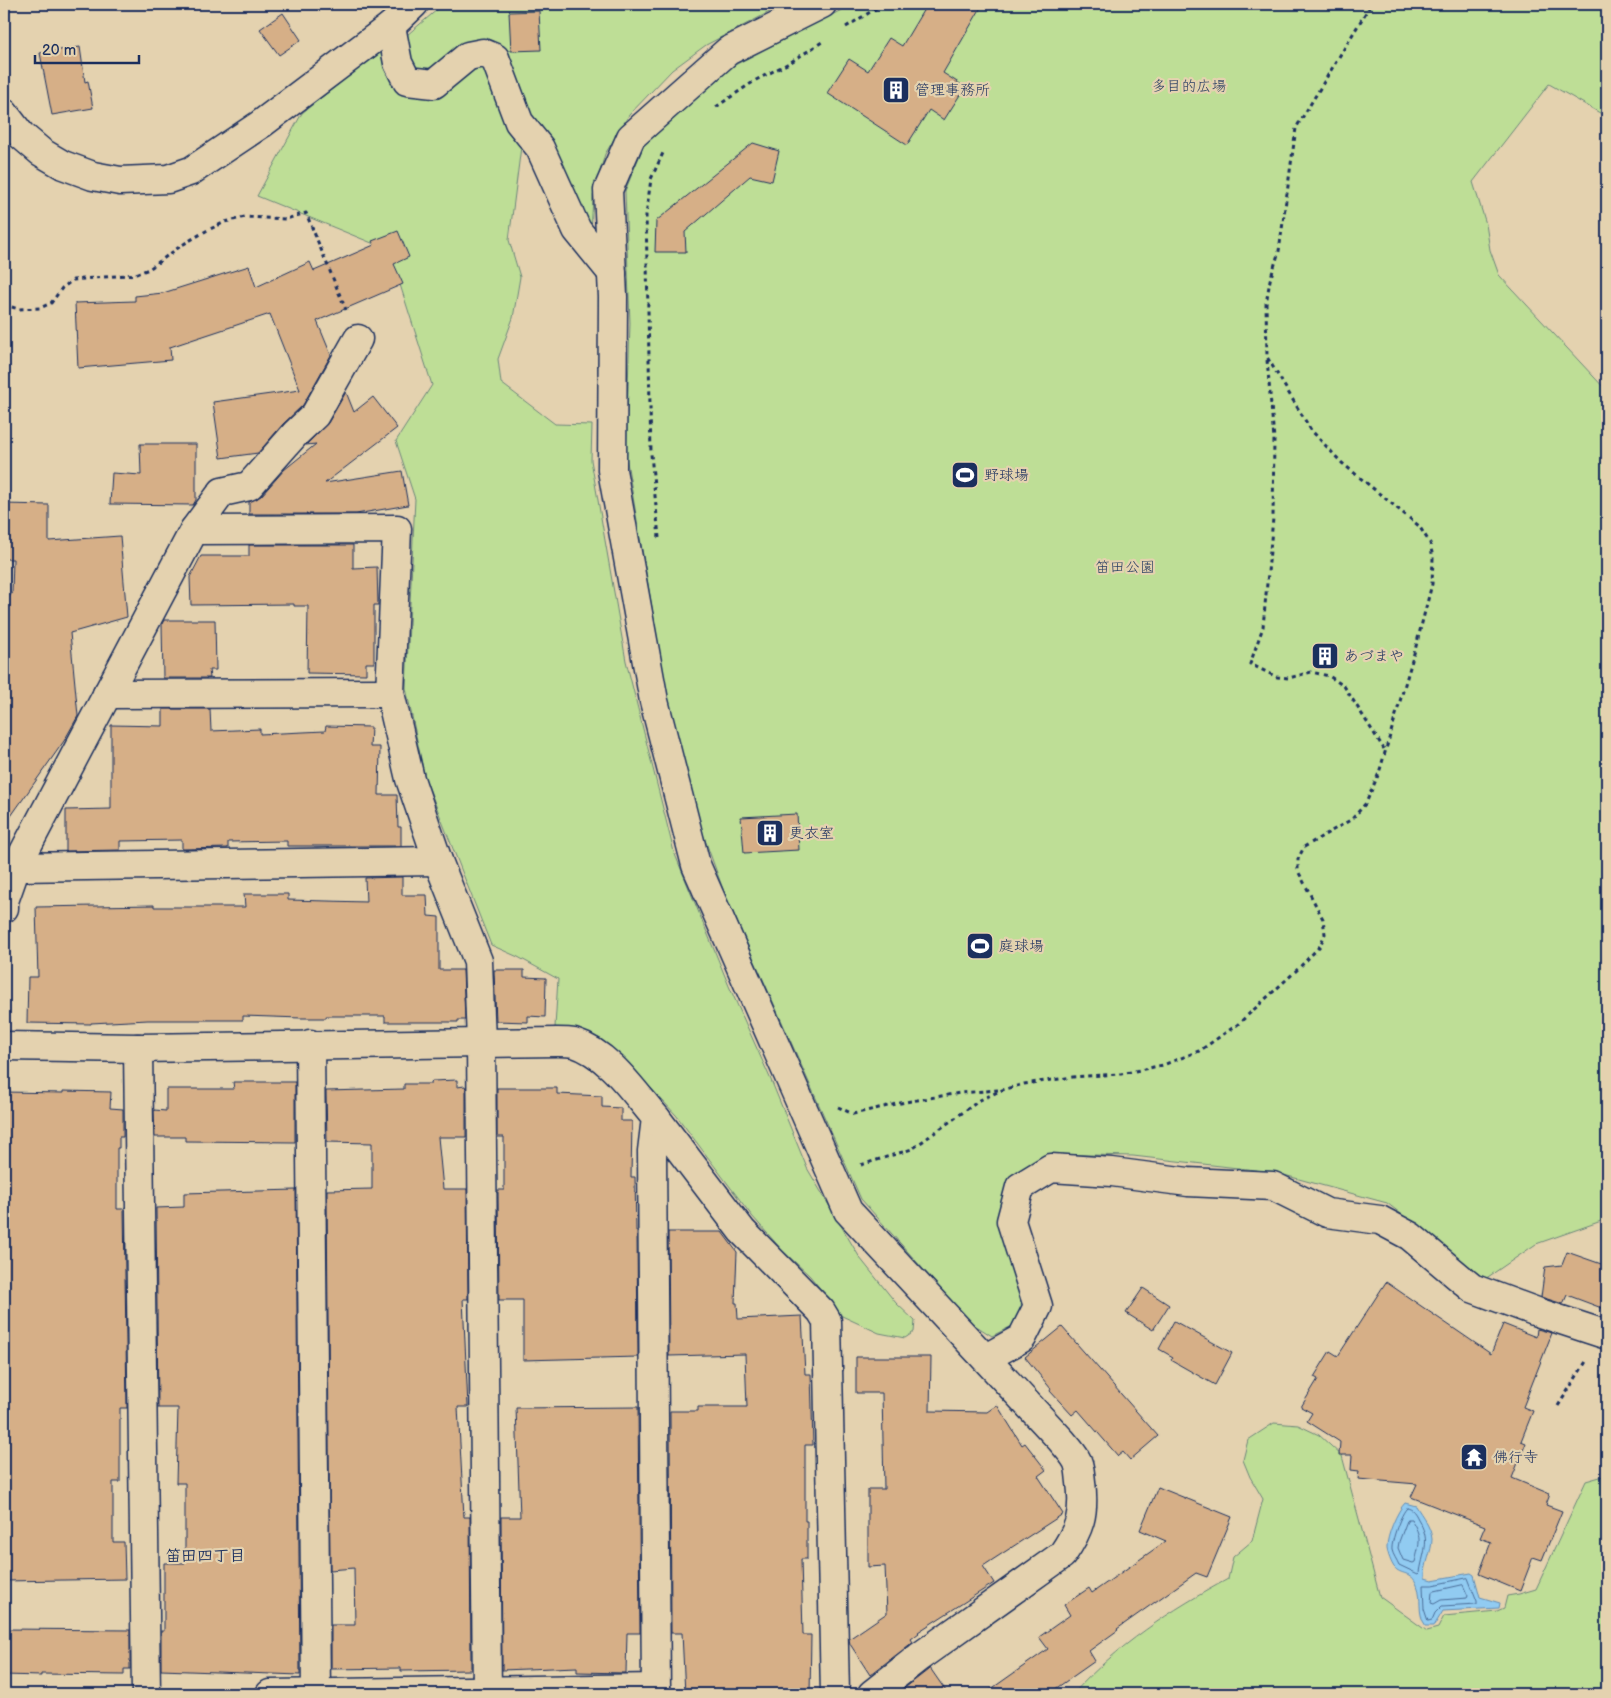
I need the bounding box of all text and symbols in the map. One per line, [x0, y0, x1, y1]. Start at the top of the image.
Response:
scale bar [35, 32, 139, 64]
text: 20 m [42, 41, 76, 60]
building icon: 管理事務所 [881, 75, 911, 105]
park label: 多目的広場 [1151, 77, 1227, 96]
place label: 管理事務所 [915, 81, 990, 100]
sports icon: 野球場 [950, 460, 980, 490]
place label: 野球場 [984, 466, 1029, 485]
park label: 笛田公園 [1095, 558, 1155, 577]
building icon: あづまや [1310, 641, 1340, 671]
place label: あづまや [1344, 647, 1404, 666]
building icon: 更衣室 [755, 818, 785, 848]
place label: 更衣室 [789, 824, 834, 843]
sports icon: 庭球場 [965, 931, 995, 961]
place label: 庭球場 [999, 937, 1044, 956]
temple icon: 佛行寺 [1459, 1442, 1489, 1472]
place label: 佛行寺 [1493, 1448, 1538, 1467]
district label: 笛田四丁目 [165, 1547, 245, 1566]

